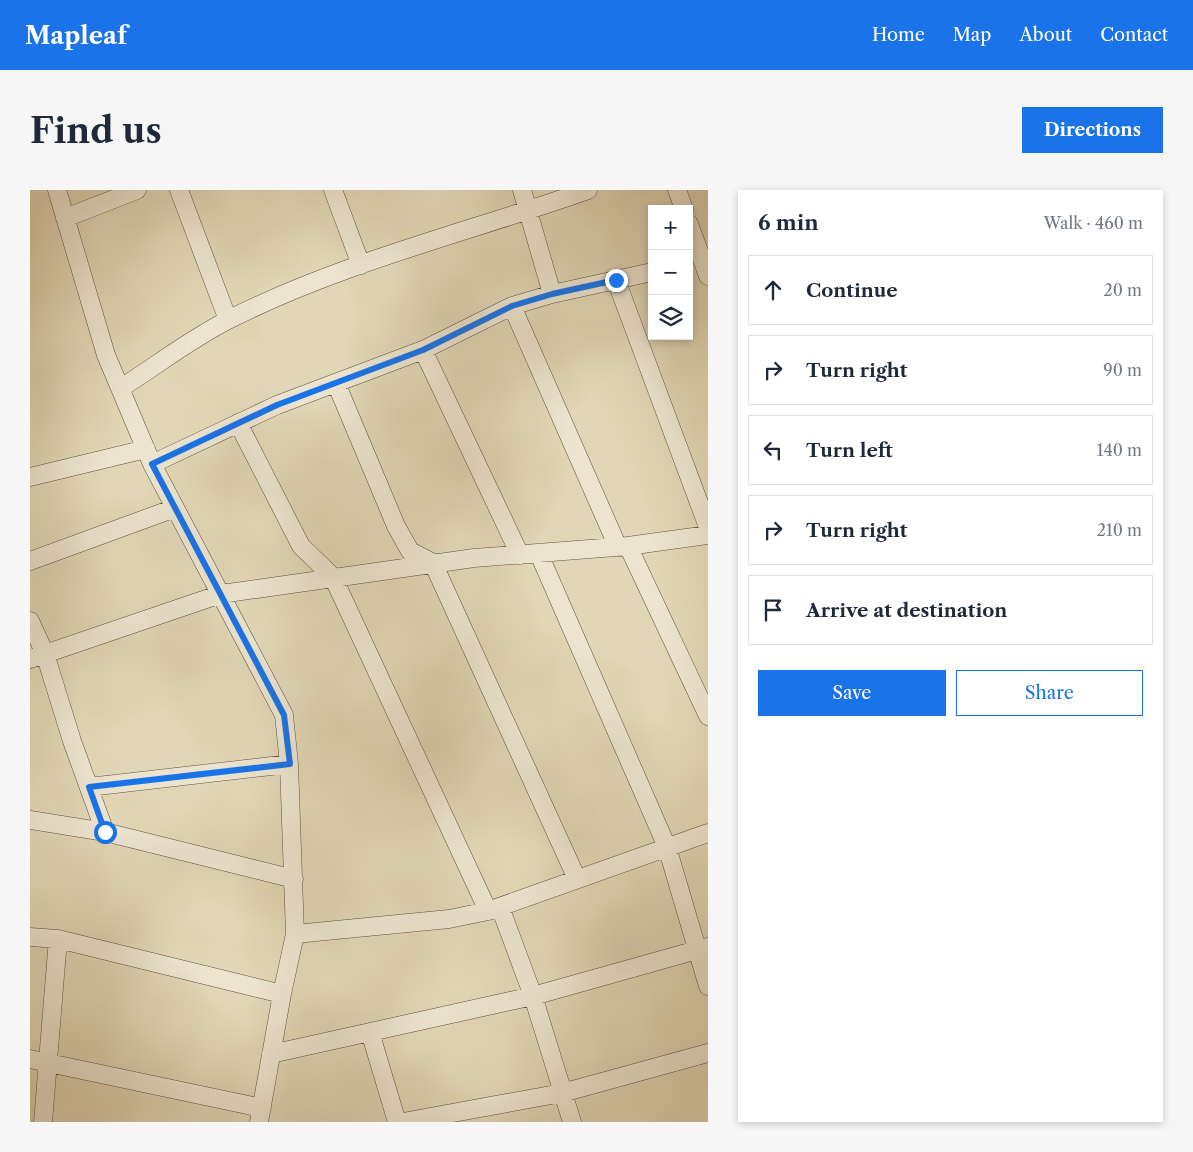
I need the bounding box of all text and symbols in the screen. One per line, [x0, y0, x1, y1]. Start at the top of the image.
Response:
text: Mapleaf [25, 21, 127, 50]
text: Home [872, 24, 925, 46]
text: Map [953, 24, 991, 46]
text: About [1019, 24, 1072, 46]
text: Contact [1100, 24, 1168, 46]
button: Directions [1022, 107, 1163, 153]
text: Find us [30, 109, 162, 152]
map controls [648, 205, 693, 340]
button: + [648, 205, 693, 250]
text: 6 min [758, 210, 819, 235]
text: Walk · 460 m [1044, 213, 1143, 233]
button: − [648, 250, 693, 295]
route end [605, 269, 628, 292]
icon: ahead [759, 276, 787, 304]
text: Continue [806, 279, 898, 302]
text: 20 m [1103, 280, 1142, 300]
button: layers [648, 295, 693, 340]
icon: right [759, 356, 787, 384]
text: Turn right [806, 359, 907, 382]
text: 90 m [1103, 360, 1142, 380]
icon: left [759, 436, 787, 464]
text: Turn left [806, 439, 893, 462]
text: 140 m [1097, 440, 1142, 460]
icon: right [759, 516, 787, 544]
text: Turn right [806, 519, 907, 542]
text: 210 m [1097, 520, 1142, 540]
icon: arrive [759, 596, 787, 624]
text: Arrive at destination [806, 599, 1007, 622]
button: Save [758, 670, 946, 716]
button: Share [956, 670, 1143, 716]
route start [94, 821, 117, 844]

